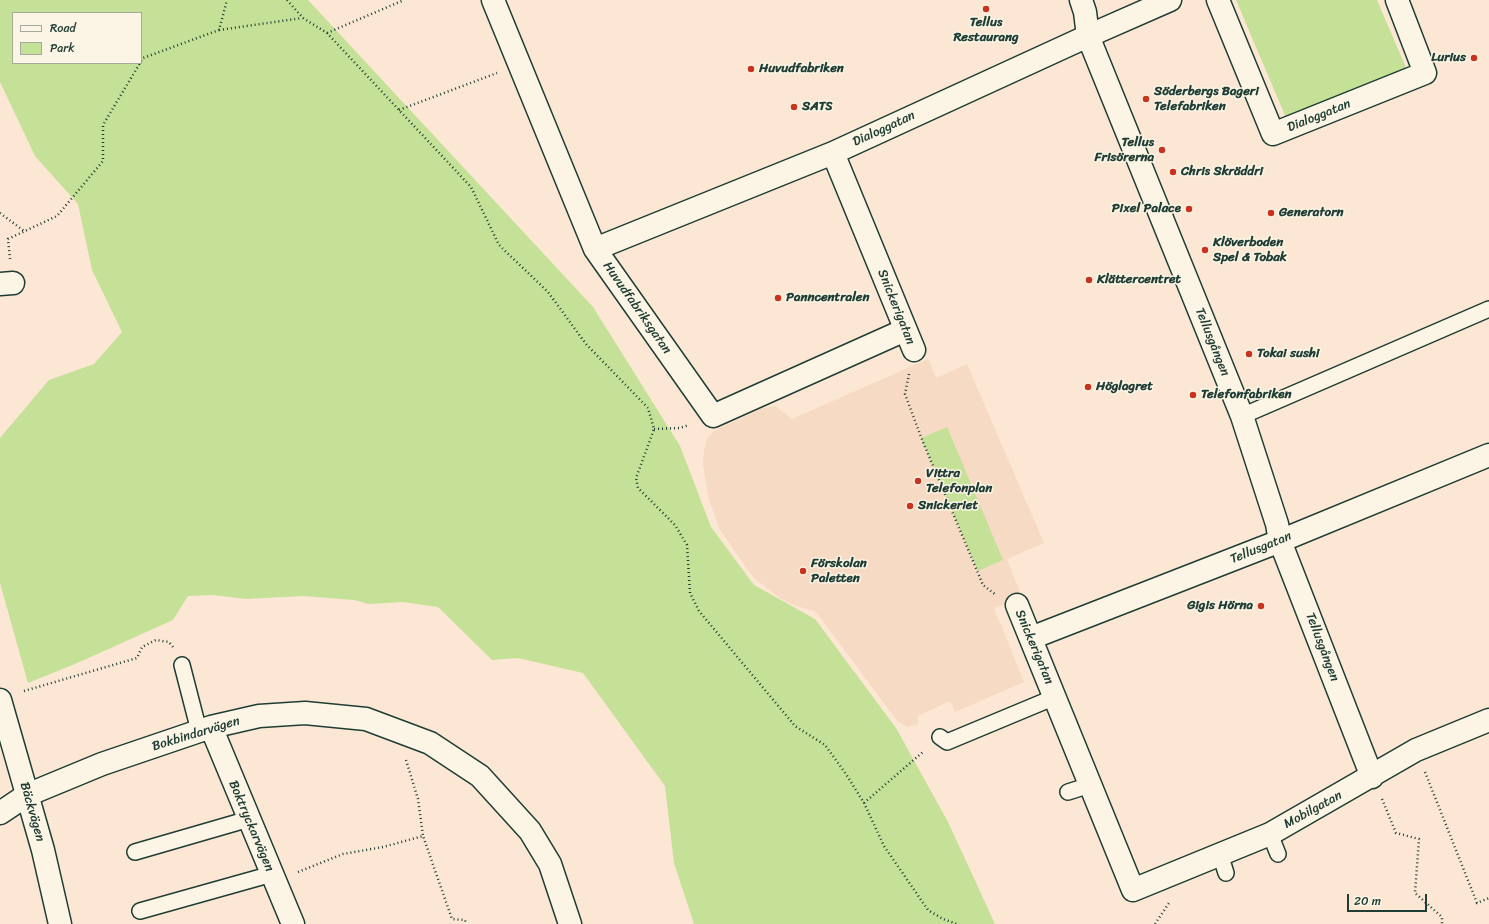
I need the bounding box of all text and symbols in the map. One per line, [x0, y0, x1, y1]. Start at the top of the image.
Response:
marker: Tellus Restaurang [981, 4, 991, 14]
legend [12, 12, 142, 64]
place label: Tellus Restaurang [953, 15, 1019, 46]
text: Road [50, 17, 76, 39]
text: Park [50, 37, 75, 59]
place label: Lurius [1431, 50, 1466, 66]
marker: Lurius [1469, 53, 1479, 63]
place label: Huvudfabriken [759, 61, 844, 77]
marker: Huvudfabriken [746, 64, 756, 74]
place label: Söderbergs Bageri Telefabriken [1154, 84, 1259, 115]
marker: Söderbergs Bageri Telefabriken [1141, 94, 1151, 104]
street label: Dialoggatan [1285, 96, 1353, 136]
place label: SATS [802, 99, 833, 115]
marker: SATS [789, 102, 799, 112]
street label: Dialoggatan [850, 108, 918, 150]
place label: Tellus Frisörerna [1095, 135, 1154, 166]
marker: Tellus Frisörerna [1157, 145, 1167, 155]
place label: Chris Skräddri [1181, 164, 1263, 180]
marker: Chris Skräddri [1168, 167, 1178, 177]
place label: Pixel Palace [1112, 201, 1181, 217]
marker: Pixel Palace [1184, 204, 1194, 214]
place label: Generatorn [1279, 205, 1344, 221]
marker: Generatorn [1266, 208, 1276, 218]
place label: Klöverboden Spel & Tobak [1213, 235, 1287, 266]
marker: Klöverboden Spel & Tobak [1200, 245, 1210, 255]
street label: Huvudfabriksgatan [599, 259, 675, 357]
street label: Snickerigatan [874, 267, 918, 347]
place label: Klättercentret [1097, 272, 1181, 288]
marker: Klättercentret [1084, 275, 1094, 285]
place label: Panncentralen [786, 290, 870, 306]
marker: Panncentralen [773, 293, 783, 303]
street label: Tellusgången [1191, 306, 1233, 378]
place label: Tokai sushi [1257, 346, 1319, 362]
marker: Tokai sushi [1244, 349, 1254, 359]
place label: Höglagret [1096, 379, 1153, 395]
marker: Höglagret [1083, 382, 1093, 392]
place label: Telefonfabriken [1201, 387, 1292, 403]
marker: Telefonfabriken [1188, 390, 1198, 400]
place label: Vittra Telefonplan [926, 466, 992, 497]
marker: Vittra Telefonplan [913, 476, 923, 486]
place label: Snickeriet [918, 498, 978, 514]
marker: Snickeriet [905, 501, 915, 511]
street label: Tellusgatan [1228, 529, 1294, 567]
place label: Förskolan Paletten [811, 556, 867, 587]
marker: Förskolan Paletten [798, 566, 808, 576]
place label: Gigis Hörna [1187, 598, 1253, 614]
marker: Gigis Hörna [1256, 601, 1266, 611]
street label: Snickerigatan [1011, 607, 1057, 687]
street label: Tellusgången [1302, 610, 1342, 684]
street label: Bokbindarvägen [150, 713, 242, 755]
street label: Boktryckarvägen [225, 778, 277, 874]
street label: Bäckvägen [16, 781, 48, 843]
street label: Mobilgatan [1281, 788, 1345, 832]
scale bar [1349, 886, 1429, 912]
text: 20 m [1354, 890, 1381, 912]

